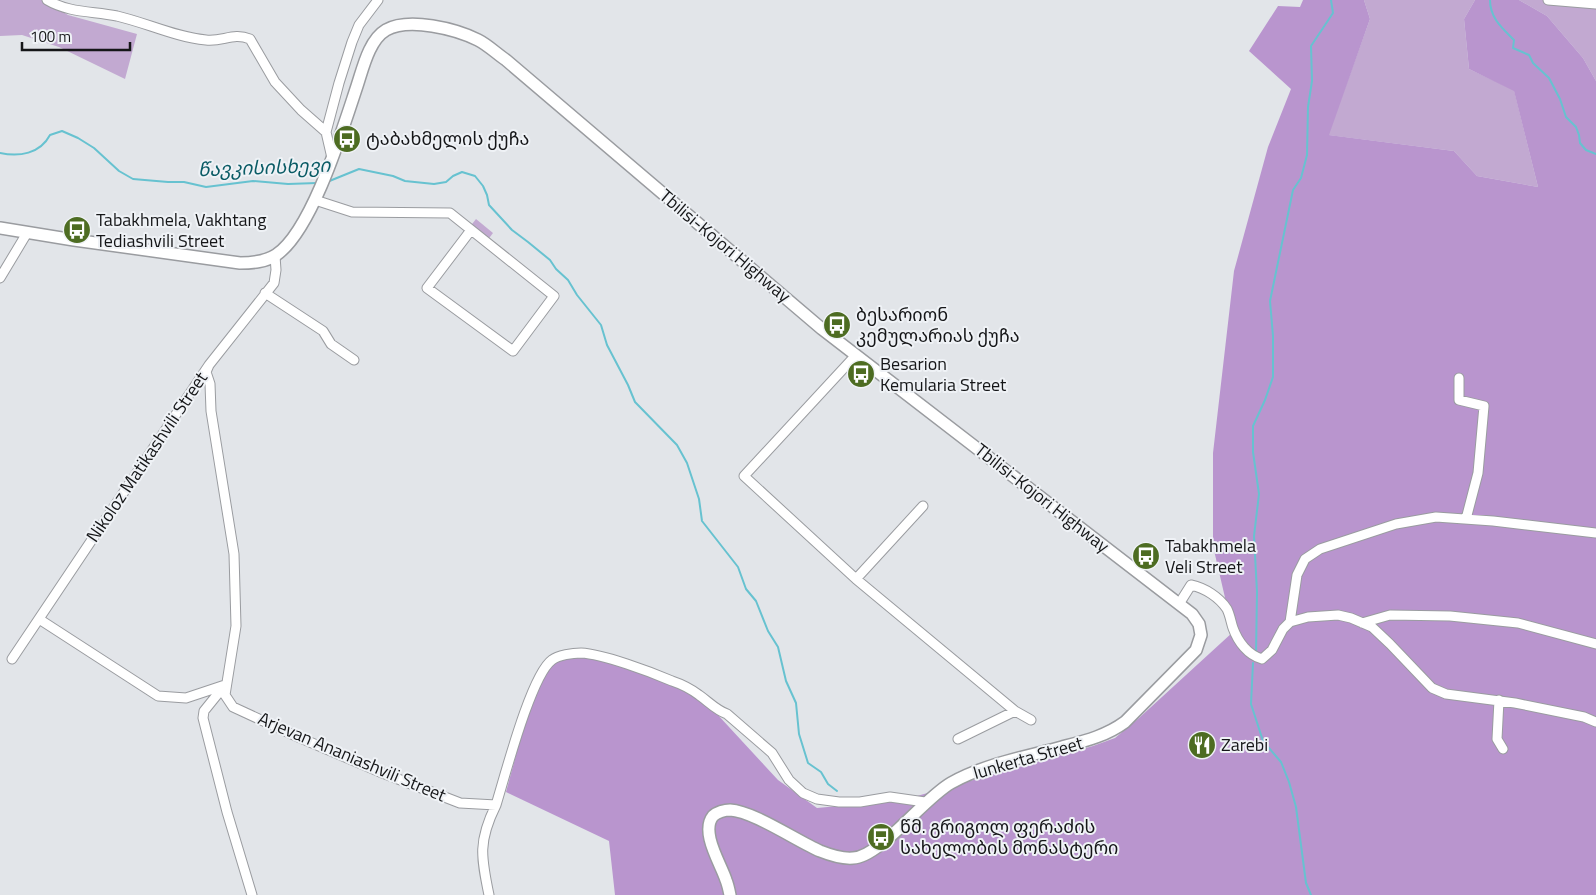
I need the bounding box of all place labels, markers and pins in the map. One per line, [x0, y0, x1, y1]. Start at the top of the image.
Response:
bus stop icon: ტაბახმელის ქუჩა [332, 124, 362, 154]
place label: ტაბახმელის ქუჩა [366, 125, 529, 152]
place label: Tabakhmela, Vakhtang Tediashvili Street [96, 206, 266, 254]
bus stop icon: Tabakhmela, Vakhtang Tediashvili Street [62, 215, 92, 245]
place label: ბესარიონ კემულარიას ქუჩა [856, 301, 1020, 349]
bus stop icon: ბესარიონ კემულარიას ქუჩა [822, 310, 852, 340]
place label: Besarion Kemularia Street [880, 350, 1007, 398]
bus stop icon: Besarion Kemularia Street [846, 359, 876, 389]
place label: Tabakhmela Veli Street [1165, 532, 1256, 580]
bus stop icon: Tabakhmela Veli Street [1131, 541, 1161, 571]
restaurant icon: Zarebi [1187, 730, 1217, 760]
place label: Zarebi [1221, 731, 1268, 758]
place label: წმ. გრიგოლ ფერაძის სახელობის მონასტერი [900, 813, 1118, 861]
bus stop icon: წმ. გრიგოლ ფერაძის სახელობის მონასტერი [866, 822, 896, 852]

